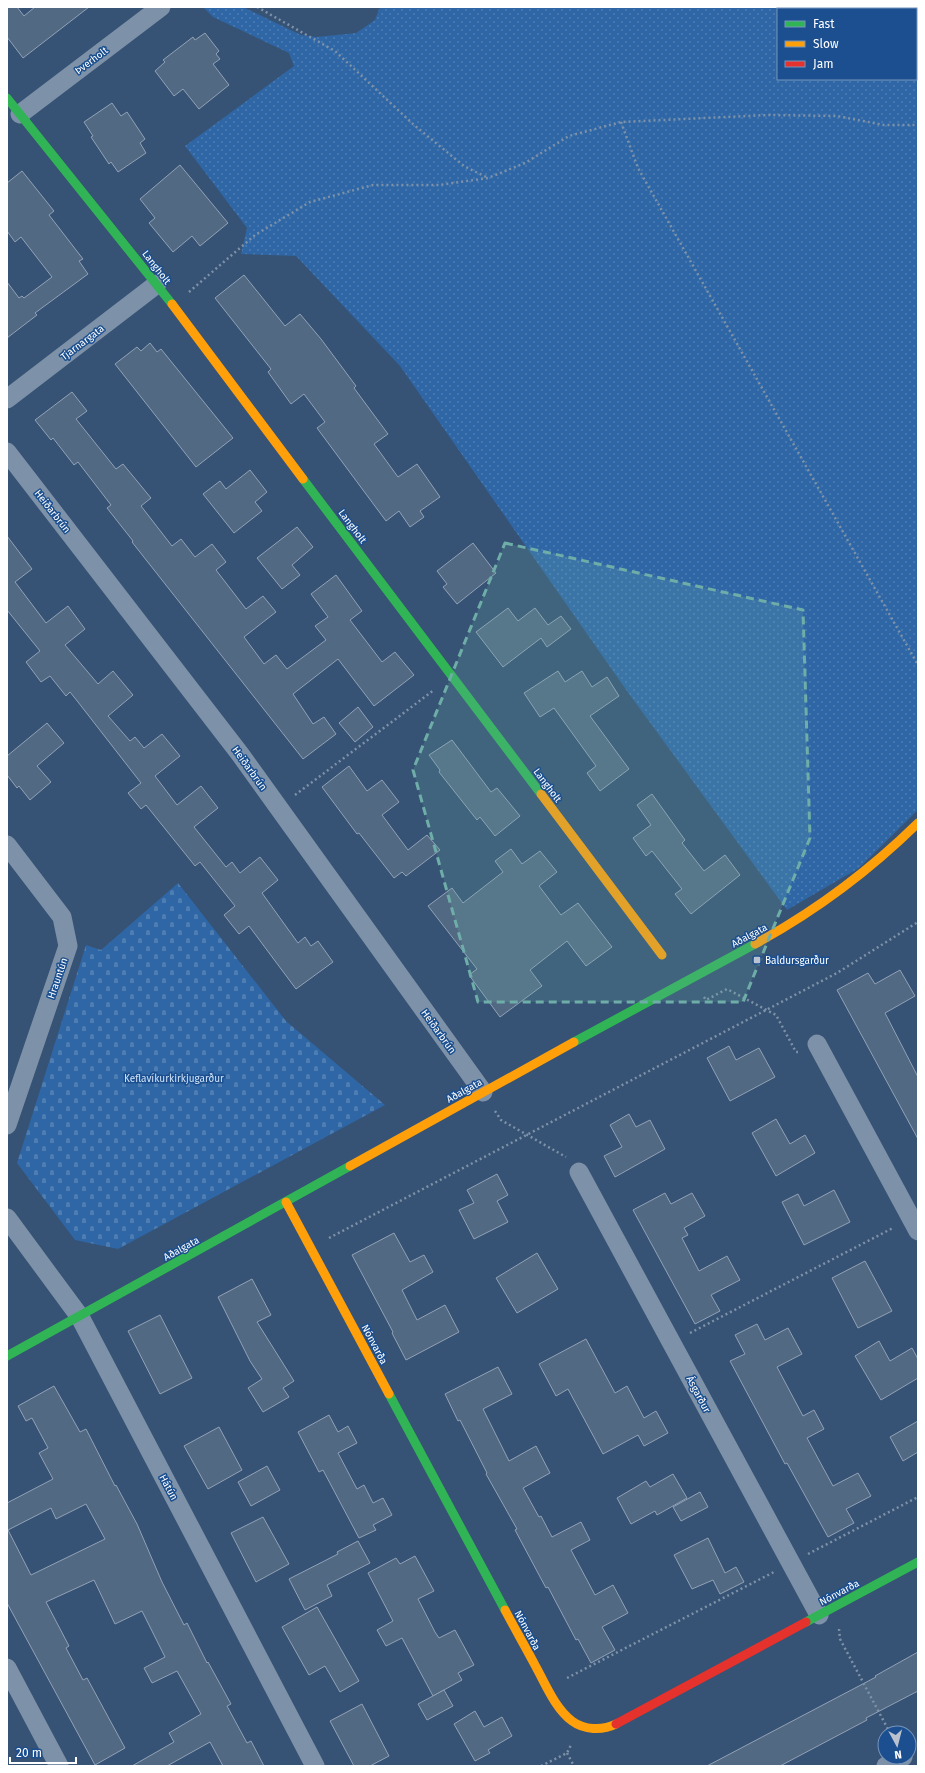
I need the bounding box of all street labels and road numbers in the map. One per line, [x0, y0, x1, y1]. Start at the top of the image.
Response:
street label: Þverholt [73, 44, 111, 77]
street label: Langholt [139, 248, 173, 287]
street label: Tjarnargata [58, 323, 107, 363]
street label: Heiðarbrún [32, 487, 74, 536]
street label: Langholt [335, 507, 369, 546]
street label: Heiðarbrún [229, 744, 270, 793]
street label: Langholt [530, 766, 564, 805]
street label: Aðalgata [729, 921, 770, 950]
street label: Hrauntún [44, 956, 71, 1000]
street label: Heiðarbrún [418, 1007, 459, 1056]
street label: Aðalgata [444, 1075, 484, 1106]
street label: Aðalgata [161, 1233, 201, 1264]
street label: Nónvarða [359, 1322, 390, 1366]
street label: Ásgarður [683, 1373, 715, 1415]
street label: Hátún [156, 1472, 181, 1502]
street label: Nónvarða [817, 1577, 861, 1608]
street label: Nónvarða [512, 1608, 543, 1652]

